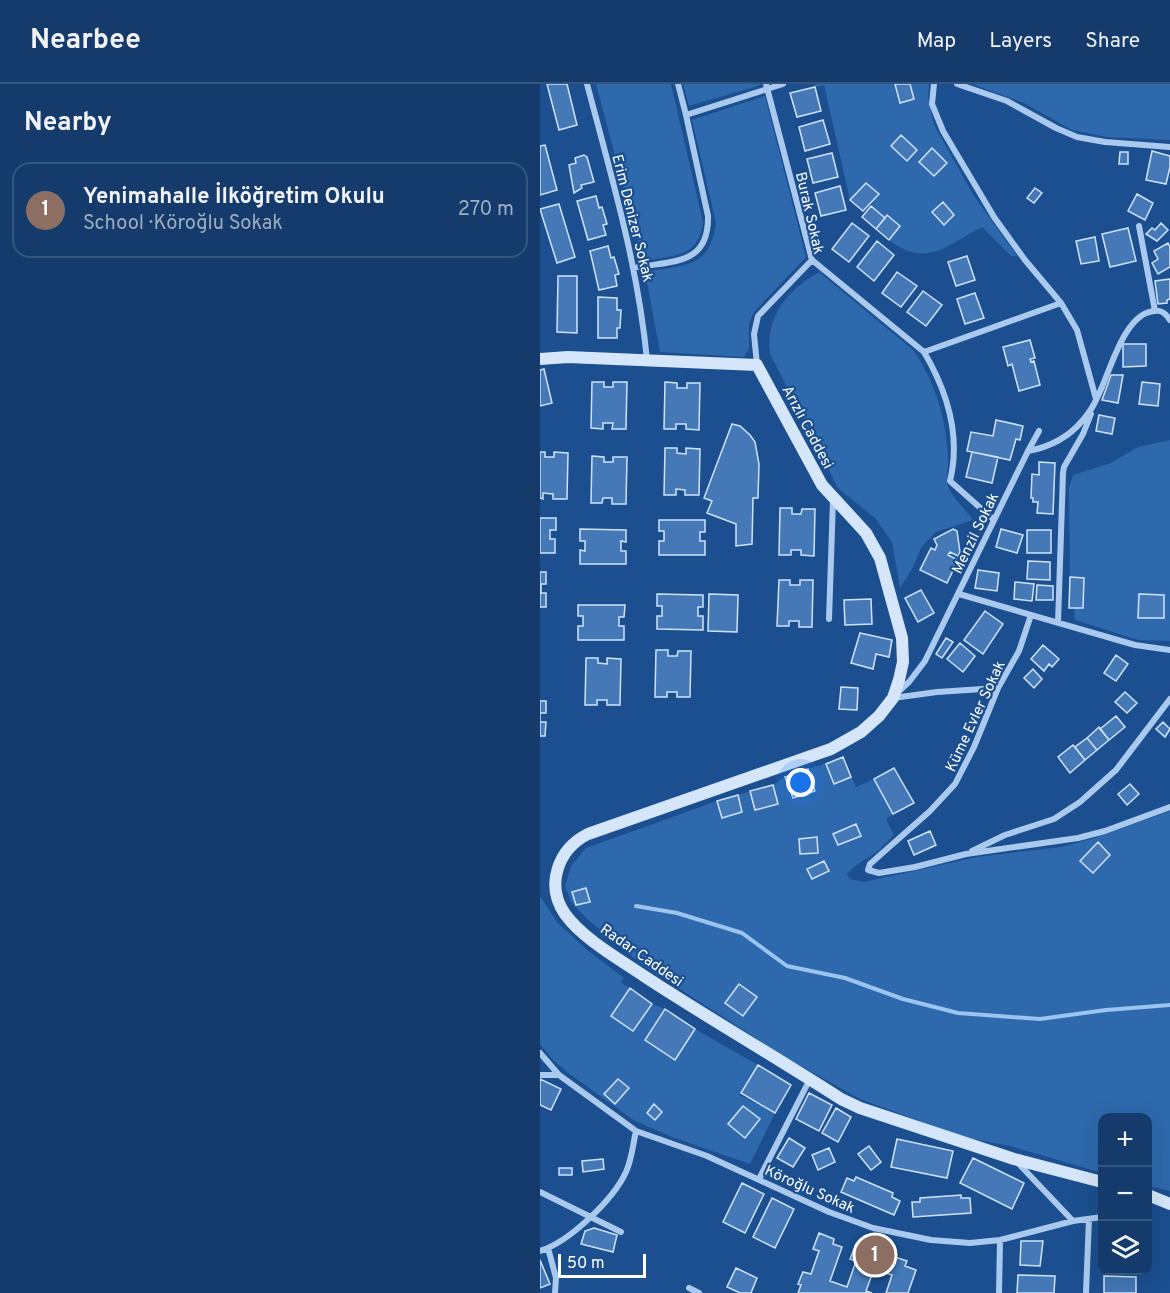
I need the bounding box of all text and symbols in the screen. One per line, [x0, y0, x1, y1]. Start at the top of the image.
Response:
text: Nearbee [30, 23, 141, 59]
text: Map [917, 28, 956, 55]
text: Layers [989, 28, 1052, 55]
text: Share [1085, 28, 1140, 55]
text: Nearby [24, 107, 112, 140]
street label: Erim Denizer Sokak [607, 153, 657, 284]
street label: Burak Sokak [790, 170, 827, 256]
text: Yenimahalle İlköğretim Okulu [83, 184, 385, 211]
text: 1 [42, 197, 50, 223]
text: 270 m [458, 197, 514, 223]
text: School · Köroğlu Sokak [83, 211, 283, 237]
street label: Arızlı Caddesi [777, 383, 837, 473]
street label: Menzil Sokak [948, 490, 1004, 577]
street label: Küme Evler Sokak [942, 658, 1010, 775]
your location [786, 768, 815, 797]
street label: Radar Caddesi [596, 921, 686, 992]
map controls [1098, 1113, 1152, 1275]
button: + [1098, 1113, 1152, 1167]
street label: Köroğlu Sokak [761, 1162, 858, 1219]
button: − [1098, 1167, 1152, 1221]
button: layers [1098, 1221, 1152, 1275]
pin: 1 [856, 1232, 894, 1278]
scale bar [558, 1251, 646, 1278]
text: 50 m [567, 1254, 605, 1274]

